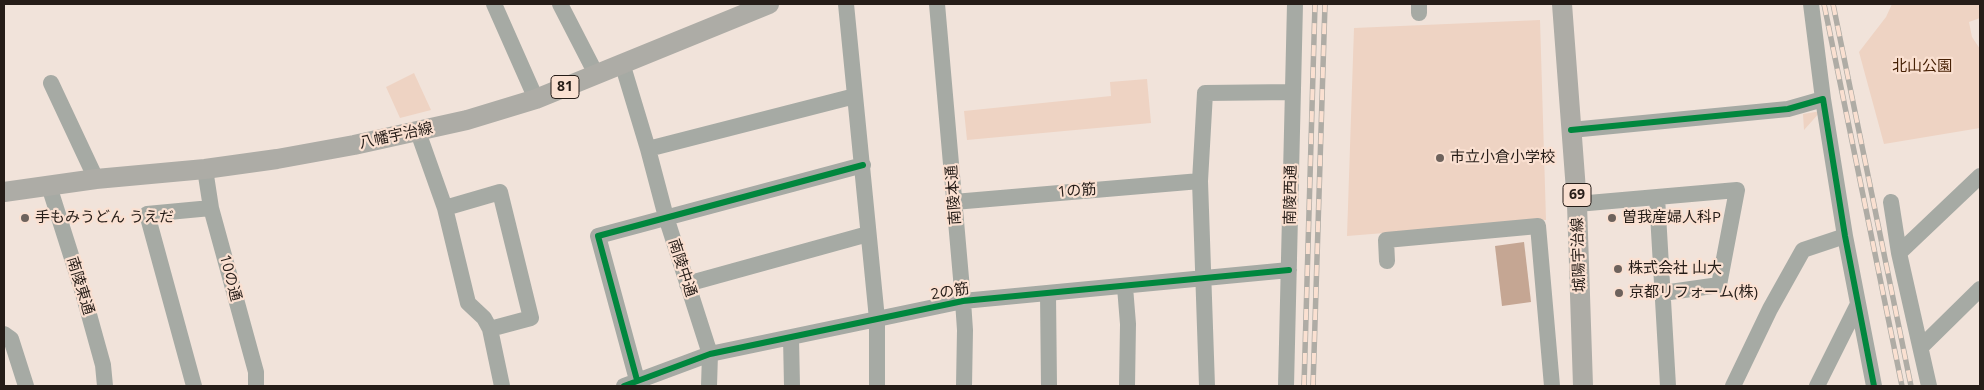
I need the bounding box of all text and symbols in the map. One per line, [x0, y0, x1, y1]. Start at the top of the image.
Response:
park label: 北山公園 [1892, 58, 1952, 76]
road number: 81 [551, 75, 579, 98]
street label: 八幡宇治線 [357, 119, 435, 153]
place label: 市立小倉小学校 [1450, 149, 1555, 167]
marker: 市立小倉小学校 [1434, 152, 1446, 164]
street label: 南陵本通 [943, 164, 965, 226]
street label: 南陵西通 [1281, 165, 1301, 225]
street label: 1の筋 [1057, 180, 1097, 202]
road number: 69 [1563, 184, 1591, 206]
place label: 手もみうどん うえだ [35, 209, 174, 227]
place label: 曽我産婦人科P [1622, 209, 1721, 227]
marker: 手もみうどん うえだ [19, 212, 31, 224]
marker: 曽我産婦人科P [1606, 212, 1618, 224]
street label: 城陽宇治線 [1569, 217, 1589, 293]
street label: 南陵中通 [664, 237, 700, 299]
street label: 10の通 [215, 253, 245, 303]
street label: 南陵東通 [63, 255, 97, 317]
place label: 株式会社 山大 [1628, 260, 1722, 278]
marker: 株式会社 山大 [1612, 263, 1624, 275]
street label: 2の筋 [929, 280, 971, 304]
place label: 京都リフォーム(株) [1629, 284, 1758, 302]
marker: 京都リフォーム(株) [1613, 287, 1625, 299]

